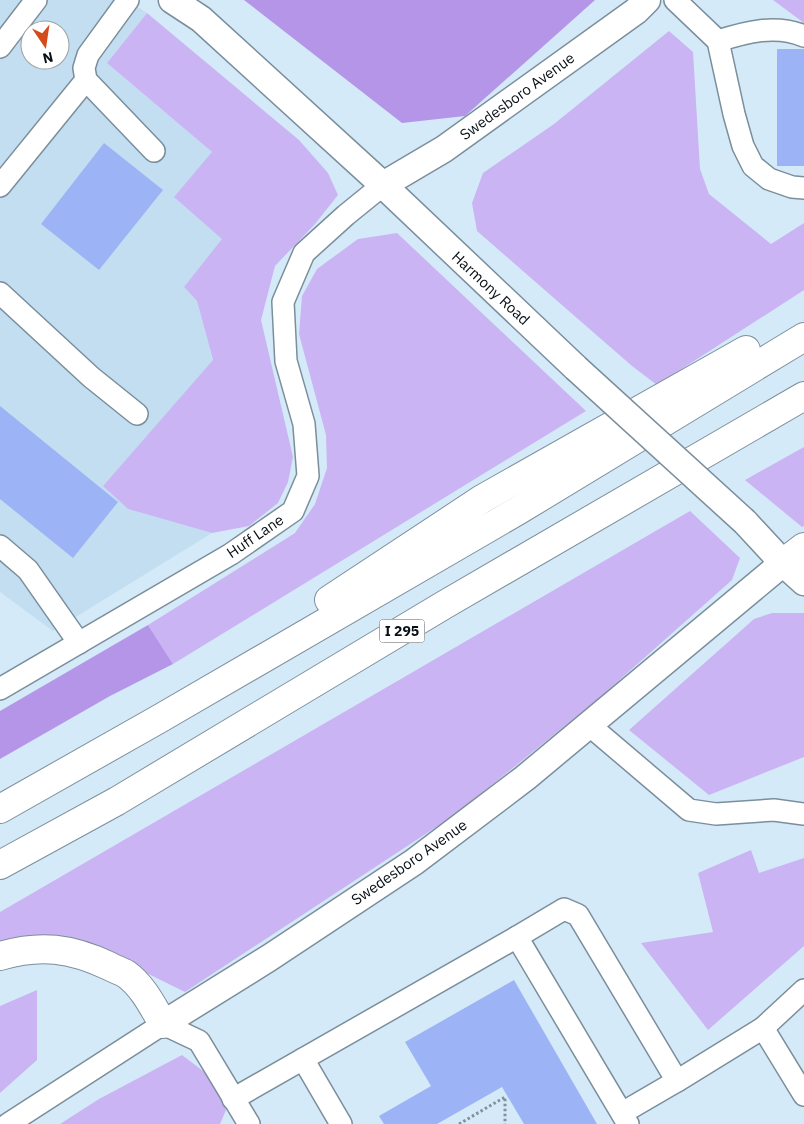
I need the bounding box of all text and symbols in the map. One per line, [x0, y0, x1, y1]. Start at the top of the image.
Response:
north arrow [20, 20, 70, 70]
text: N [41, 48, 55, 68]
street label: Swedesboro Avenue [456, 48, 578, 144]
street label: Harmony Road [448, 247, 534, 329]
street label: Huff Lane [223, 510, 287, 562]
road number: I 295 [380, 620, 424, 642]
street label: Swedesboro Avenue [347, 815, 471, 909]

